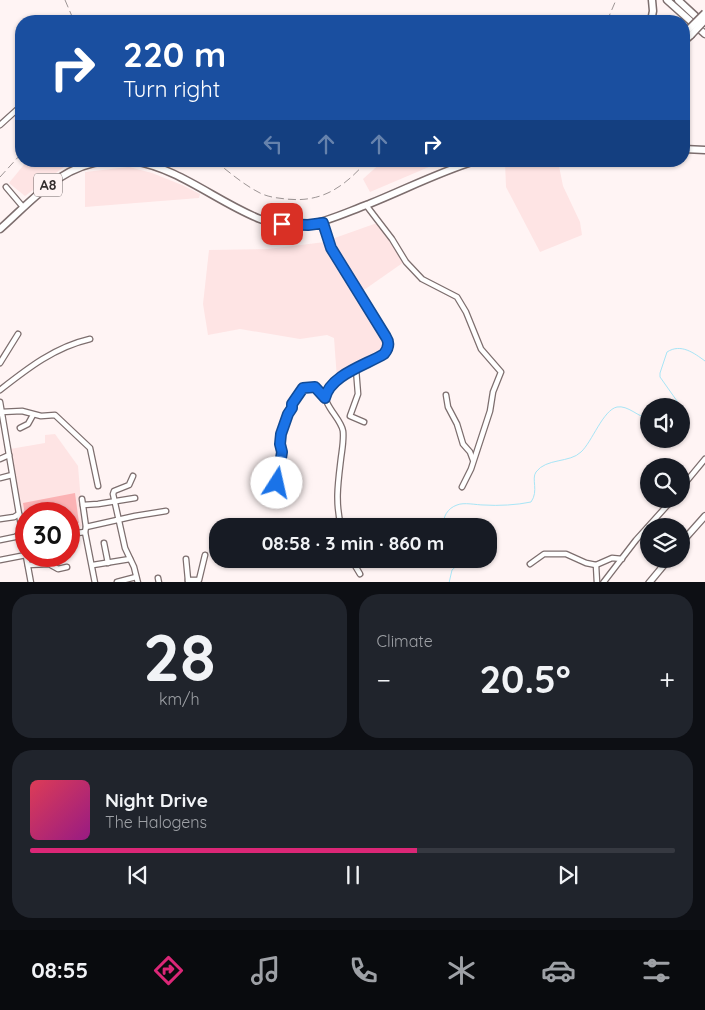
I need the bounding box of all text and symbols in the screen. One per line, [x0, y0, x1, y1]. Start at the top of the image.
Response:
text: 220 m [123, 32, 226, 76]
icon: right [40, 35, 105, 100]
text: Turn right [123, 75, 220, 103]
icon: left [259, 130, 287, 158]
icon: ahead [312, 130, 340, 158]
icon: ahead [365, 130, 393, 158]
icon: right [418, 130, 446, 158]
road number: A8 [34, 174, 62, 196]
pin [261, 203, 303, 245]
icon: arrive [268, 210, 296, 238]
map controls [640, 398, 690, 568]
button: sound [640, 398, 690, 448]
position arrow [250, 456, 302, 508]
button: search [640, 458, 690, 508]
speed limit sign: 30 [15, 502, 80, 567]
button: layers [640, 518, 690, 568]
text: 08:58 · 3 min · 860 m [262, 531, 444, 555]
text: 28 [143, 616, 216, 697]
text: Climate [377, 631, 433, 651]
text: 20.5° [480, 655, 571, 703]
text: − [377, 662, 391, 697]
text: + [659, 662, 675, 697]
text: km/h [159, 689, 200, 709]
text: Night Drive [105, 788, 208, 812]
text: The Halogens [105, 812, 207, 832]
icon: previous [124, 861, 152, 889]
icon: pause [339, 861, 367, 889]
icon: next [554, 861, 582, 889]
icon: directions [151, 953, 186, 988]
icon: music [248, 953, 283, 988]
icon: phone [346, 953, 381, 988]
icon: climate [444, 953, 479, 988]
icon: car [541, 953, 576, 988]
icon: filters [639, 953, 674, 988]
text: 08:55 [31, 956, 88, 984]

